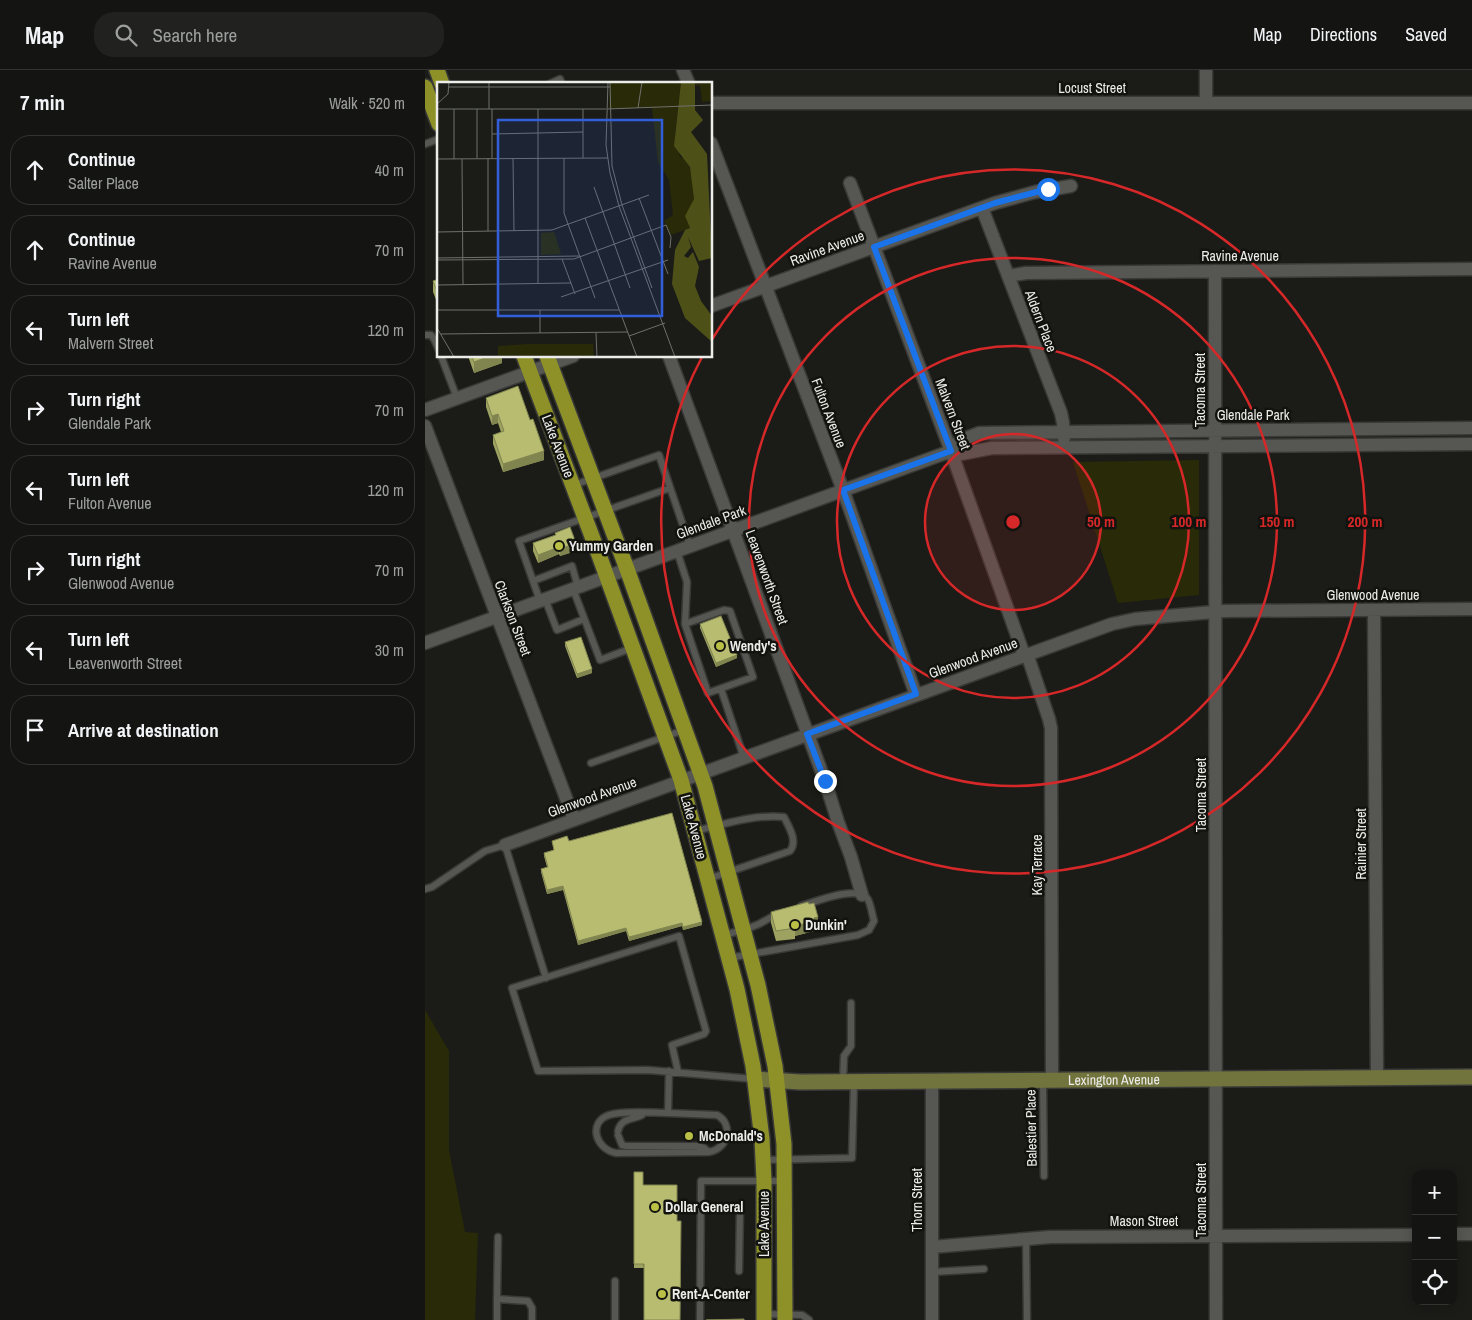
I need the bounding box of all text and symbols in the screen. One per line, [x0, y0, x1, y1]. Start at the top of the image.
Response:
search box [94, 12, 444, 57]
text: Map [25, 19, 64, 51]
icon: search [112, 21, 140, 49]
text: Search here [152, 22, 237, 48]
text: Map [1253, 22, 1282, 47]
text: Directions [1310, 22, 1377, 47]
text: Saved [1405, 22, 1447, 47]
street label: Locust Street [1058, 79, 1126, 97]
inset map [437, 82, 713, 358]
text: 7 min [20, 88, 65, 117]
text: Walk · 520 m [329, 92, 405, 114]
text: Continue [68, 146, 136, 172]
icon: ahead [21, 156, 49, 184]
text: 40 m [375, 159, 404, 181]
text: Salter Place [68, 172, 139, 194]
route start [1037, 178, 1060, 201]
text: Continue [68, 226, 136, 252]
street label: Ravine Avenue [787, 226, 867, 270]
icon: ahead [21, 236, 49, 264]
text: 70 m [375, 239, 404, 261]
street label: Ravine Avenue [1201, 247, 1279, 265]
text: Ravine Avenue [68, 252, 157, 274]
street label: Aldern Place [1021, 286, 1061, 355]
text: Turn left [68, 306, 129, 332]
icon: left [21, 316, 49, 344]
text: 120 m [368, 319, 404, 341]
text: Malvern Street [68, 332, 153, 354]
street label: Tacoma Street [1191, 353, 1209, 427]
street label: Fulton Avenue [807, 376, 851, 450]
street label: Malvern Street [931, 376, 975, 452]
text: Turn right [68, 386, 140, 412]
icon: right [21, 396, 49, 424]
text: 70 m [375, 399, 404, 421]
street label: Glendale Park [1217, 406, 1290, 424]
text: Glendale Park [68, 412, 151, 434]
street label: Lake Avenue [538, 412, 578, 480]
text: Turn left [68, 466, 129, 492]
icon: left [21, 476, 49, 504]
text: 120 m [368, 479, 404, 501]
text: Fulton Avenue [68, 492, 152, 514]
street label: Glendale Park [674, 501, 748, 543]
text: 50 m [1087, 511, 1115, 532]
text: 100 m [1172, 511, 1206, 532]
text: 150 m [1260, 511, 1294, 532]
text: 200 m [1348, 511, 1382, 532]
centre of rings [1004, 513, 1022, 531]
street label: Leavenworth Street [742, 527, 792, 627]
place label: Yummy Garden [569, 537, 653, 555]
marker: Yummy Garden [553, 540, 565, 552]
text: Turn right [68, 546, 140, 572]
icon: right [21, 556, 49, 584]
text: 70 m [375, 559, 404, 581]
text: Glenwood Avenue [68, 572, 174, 594]
street label: Clarkson Street [490, 578, 536, 658]
street label: Glenwood Avenue [1327, 586, 1420, 604]
text: Turn left [68, 626, 129, 652]
street label: Glenwood Avenue [926, 634, 1020, 682]
icon: left [21, 636, 49, 664]
place label: Wendy's [730, 637, 777, 655]
text: 30 m [375, 639, 404, 661]
marker: Wendy's [714, 640, 726, 652]
text: Leavenworth Street [68, 652, 182, 674]
icon: arrive [21, 716, 49, 744]
text: Arrive at destination [68, 717, 219, 743]
street label: Tacoma Street [1192, 758, 1210, 832]
route end [814, 770, 837, 793]
street label: Glenwood Avenue [545, 773, 639, 821]
street label: Lake Avenue [677, 793, 711, 861]
street label: Rainier Street [1352, 808, 1370, 880]
street label: Kay Terrace [1028, 834, 1046, 896]
place label: Dunkin' [805, 916, 847, 934]
marker: Dunkin' [789, 919, 801, 931]
street label: Lexington Avenue [1068, 1070, 1160, 1089]
street label: Balestier Place [1021, 1089, 1041, 1167]
place label: McDonald's [699, 1127, 763, 1145]
marker: McDonald's [683, 1130, 695, 1142]
street label: Tacoma Street [1192, 1163, 1210, 1237]
street label: Thorn Street [908, 1168, 926, 1232]
map controls [1412, 1170, 1457, 1305]
button: + [1412, 1170, 1457, 1215]
street label: Lake Avenue [755, 1191, 773, 1257]
place label: Dollar General [665, 1198, 743, 1216]
marker: Dollar General [649, 1201, 661, 1213]
street label: Mason Street [1110, 1212, 1178, 1230]
button: − [1412, 1215, 1457, 1260]
button: locate [1412, 1260, 1457, 1305]
place label: Rent-A-Center [672, 1285, 750, 1303]
marker: Rent-A-Center [656, 1288, 668, 1300]

